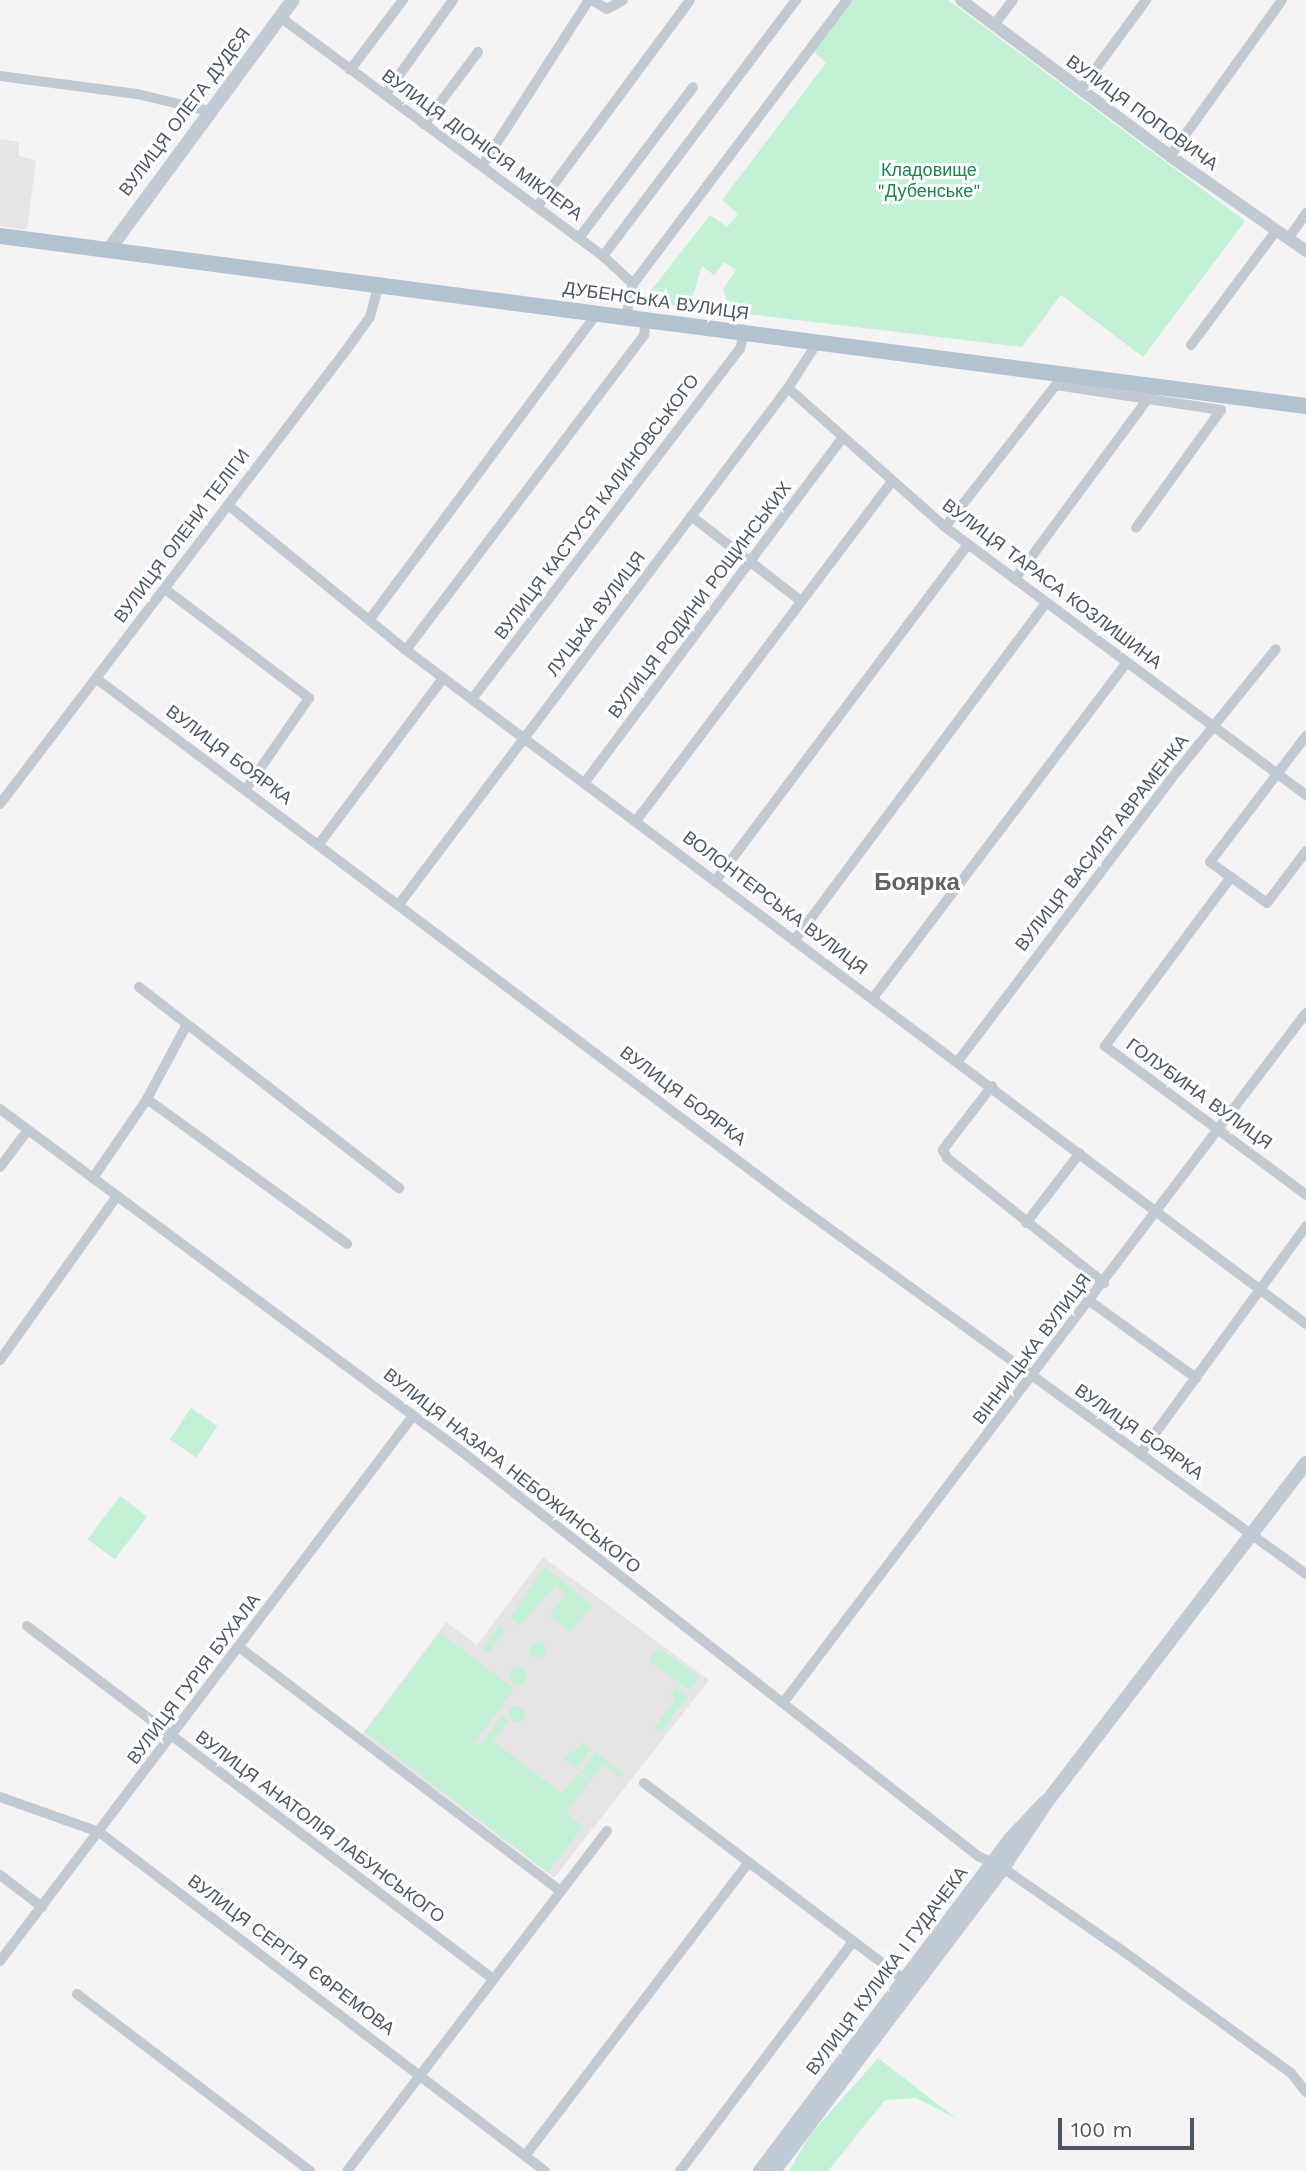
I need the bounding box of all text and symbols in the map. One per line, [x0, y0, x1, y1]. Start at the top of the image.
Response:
street label: ВУЛИЦЯ ОЛЕГА ДУДЄЯ [115, 24, 255, 200]
street label: ВУЛИЦЯ ПОПОВИЧА [1062, 51, 1222, 175]
street label: ВУЛИЦЯ ДІОНІСІЯ МІКЛЕРА [377, 65, 587, 225]
park label: Кладовище "Дубенське" [878, 160, 980, 202]
street label: ДУБЕНСЬКА ВУЛИЦЯ [562, 277, 750, 325]
street label: ВУЛИЦЯ КАСТУСЯ КАЛИНОВСЬКОГО [490, 370, 704, 644]
street label: ВУЛИЦЯ ОЛЕНИ ТЕЛІГИ [110, 445, 254, 627]
street label: ВУЛИЦЯ РОДИНИ РОЩИНСЬКИХ [604, 477, 796, 723]
street label: ВУЛИЦЯ ТАРАСА КОЗЛИШИНА [938, 494, 1166, 674]
street label: ЛУЦЬКА ВУЛИЦЯ [542, 547, 650, 681]
street label: ВУЛИЦЯ БОЯРКА [162, 701, 296, 809]
street label: ВУЛИЦЯ ВАСИЛЯ АВРАМЕНКА [1011, 730, 1193, 956]
street label: ВОЛОНТЕРСЬКА ВУЛИЦЯ [678, 826, 872, 980]
district label: Боярка [874, 869, 960, 897]
street label: ГОЛУБИНА ВУЛИЦЯ [1122, 1034, 1276, 1154]
street label: ВУЛИЦЯ БОЯРКА [616, 1042, 750, 1150]
street label: ВІННИЦЬКА ВУЛИЦЯ [968, 1269, 1096, 1429]
street label: ВУЛИЦЯ НАЗАРА НЕБОЖИНСЬКОГО [379, 1364, 645, 1578]
street label: ВУЛИЦЯ БОЯРКА [1070, 1380, 1208, 1484]
street label: ВУЛИЦЯ ГУРІЯ БУХАЛА [123, 1590, 265, 1768]
street label: ВУЛИЦЯ АНАТОЛІЯ ЛАБУНСЬКОГО [191, 1726, 449, 1928]
street label: ВУЛИЦЯ КУЛИКА І ГУДАЧЕКА [802, 1863, 972, 2079]
street label: ВУЛИЦЯ СЕРГІЯ ЄФРЕМОВА [183, 1870, 399, 2040]
scale bar [1061, 2104, 1198, 2148]
text: 100 m [1071, 2117, 1133, 2142]

